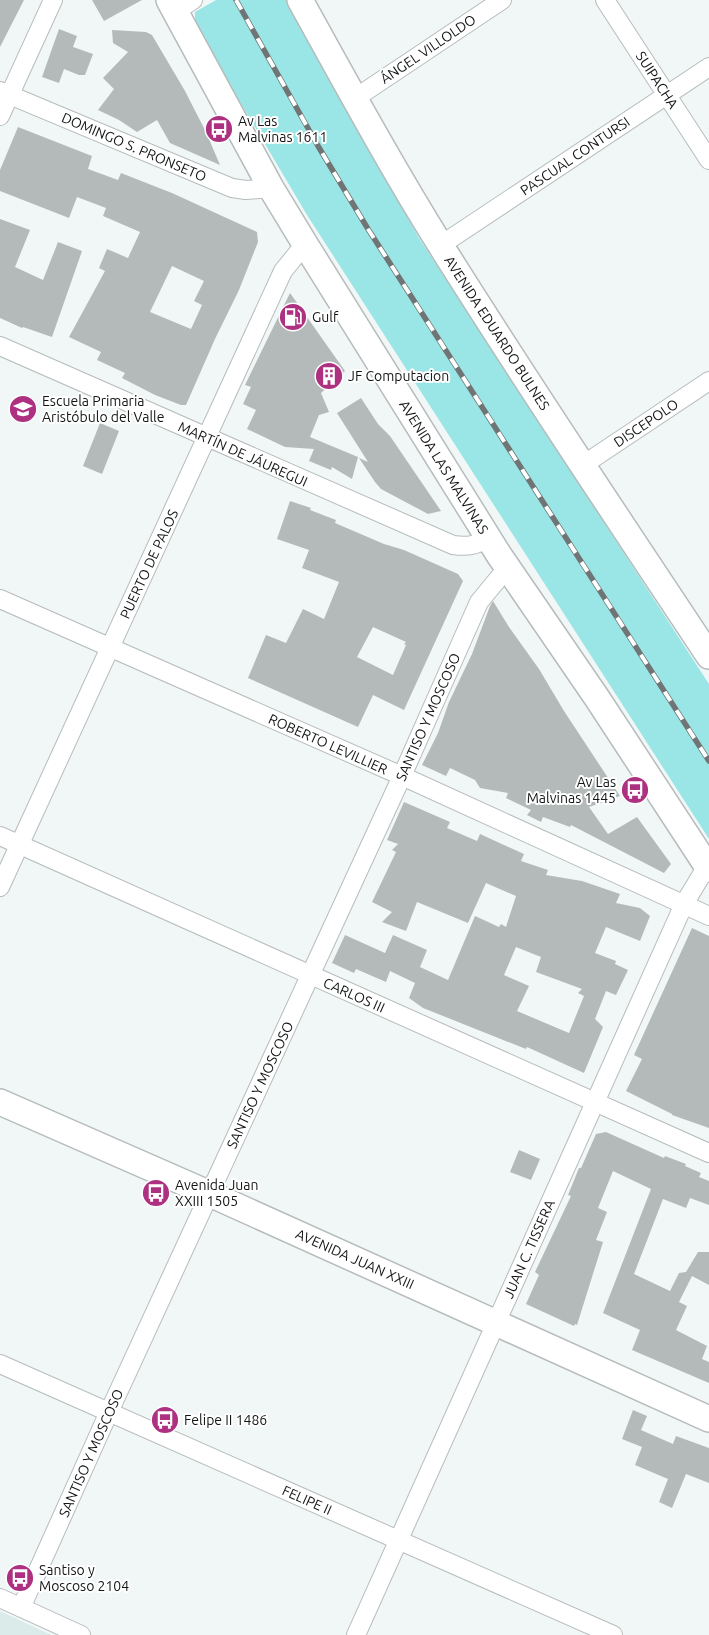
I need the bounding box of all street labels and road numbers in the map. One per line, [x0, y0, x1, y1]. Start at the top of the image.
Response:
street label: ÁNGEL VILLOLDO [377, 10, 479, 87]
street label: SUIPACHA [633, 49, 681, 111]
street label: DOMINGO S. PRONSETO [59, 109, 209, 185]
street label: PASCUAL CONTURSI [517, 113, 633, 199]
street label: AVENIDA EDUARDO BULNES [441, 253, 553, 413]
street label: DISCEPOLO [611, 396, 681, 450]
street label: AVENIDA LAS MALVINAS [396, 397, 492, 537]
street label: MARTÍN DE JÁUREGUI [176, 417, 311, 490]
street label: PUERTO DE PALOS [117, 507, 181, 621]
street label: SANTISO Y MOSCOSO [393, 650, 464, 783]
street label: ROBERTO LEVILLIER [266, 711, 390, 778]
street label: CARLOS III [321, 974, 387, 1016]
street label: SANTISO Y MOSCOSO [224, 1019, 297, 1151]
street label: JUAN C. TISSERA [500, 1197, 558, 1301]
street label: AVENIDA JUAN XXIII [293, 1226, 417, 1292]
street label: SANTISO Y MOSCOSO [56, 1386, 127, 1519]
street label: FELIPE II [280, 1482, 334, 1518]

